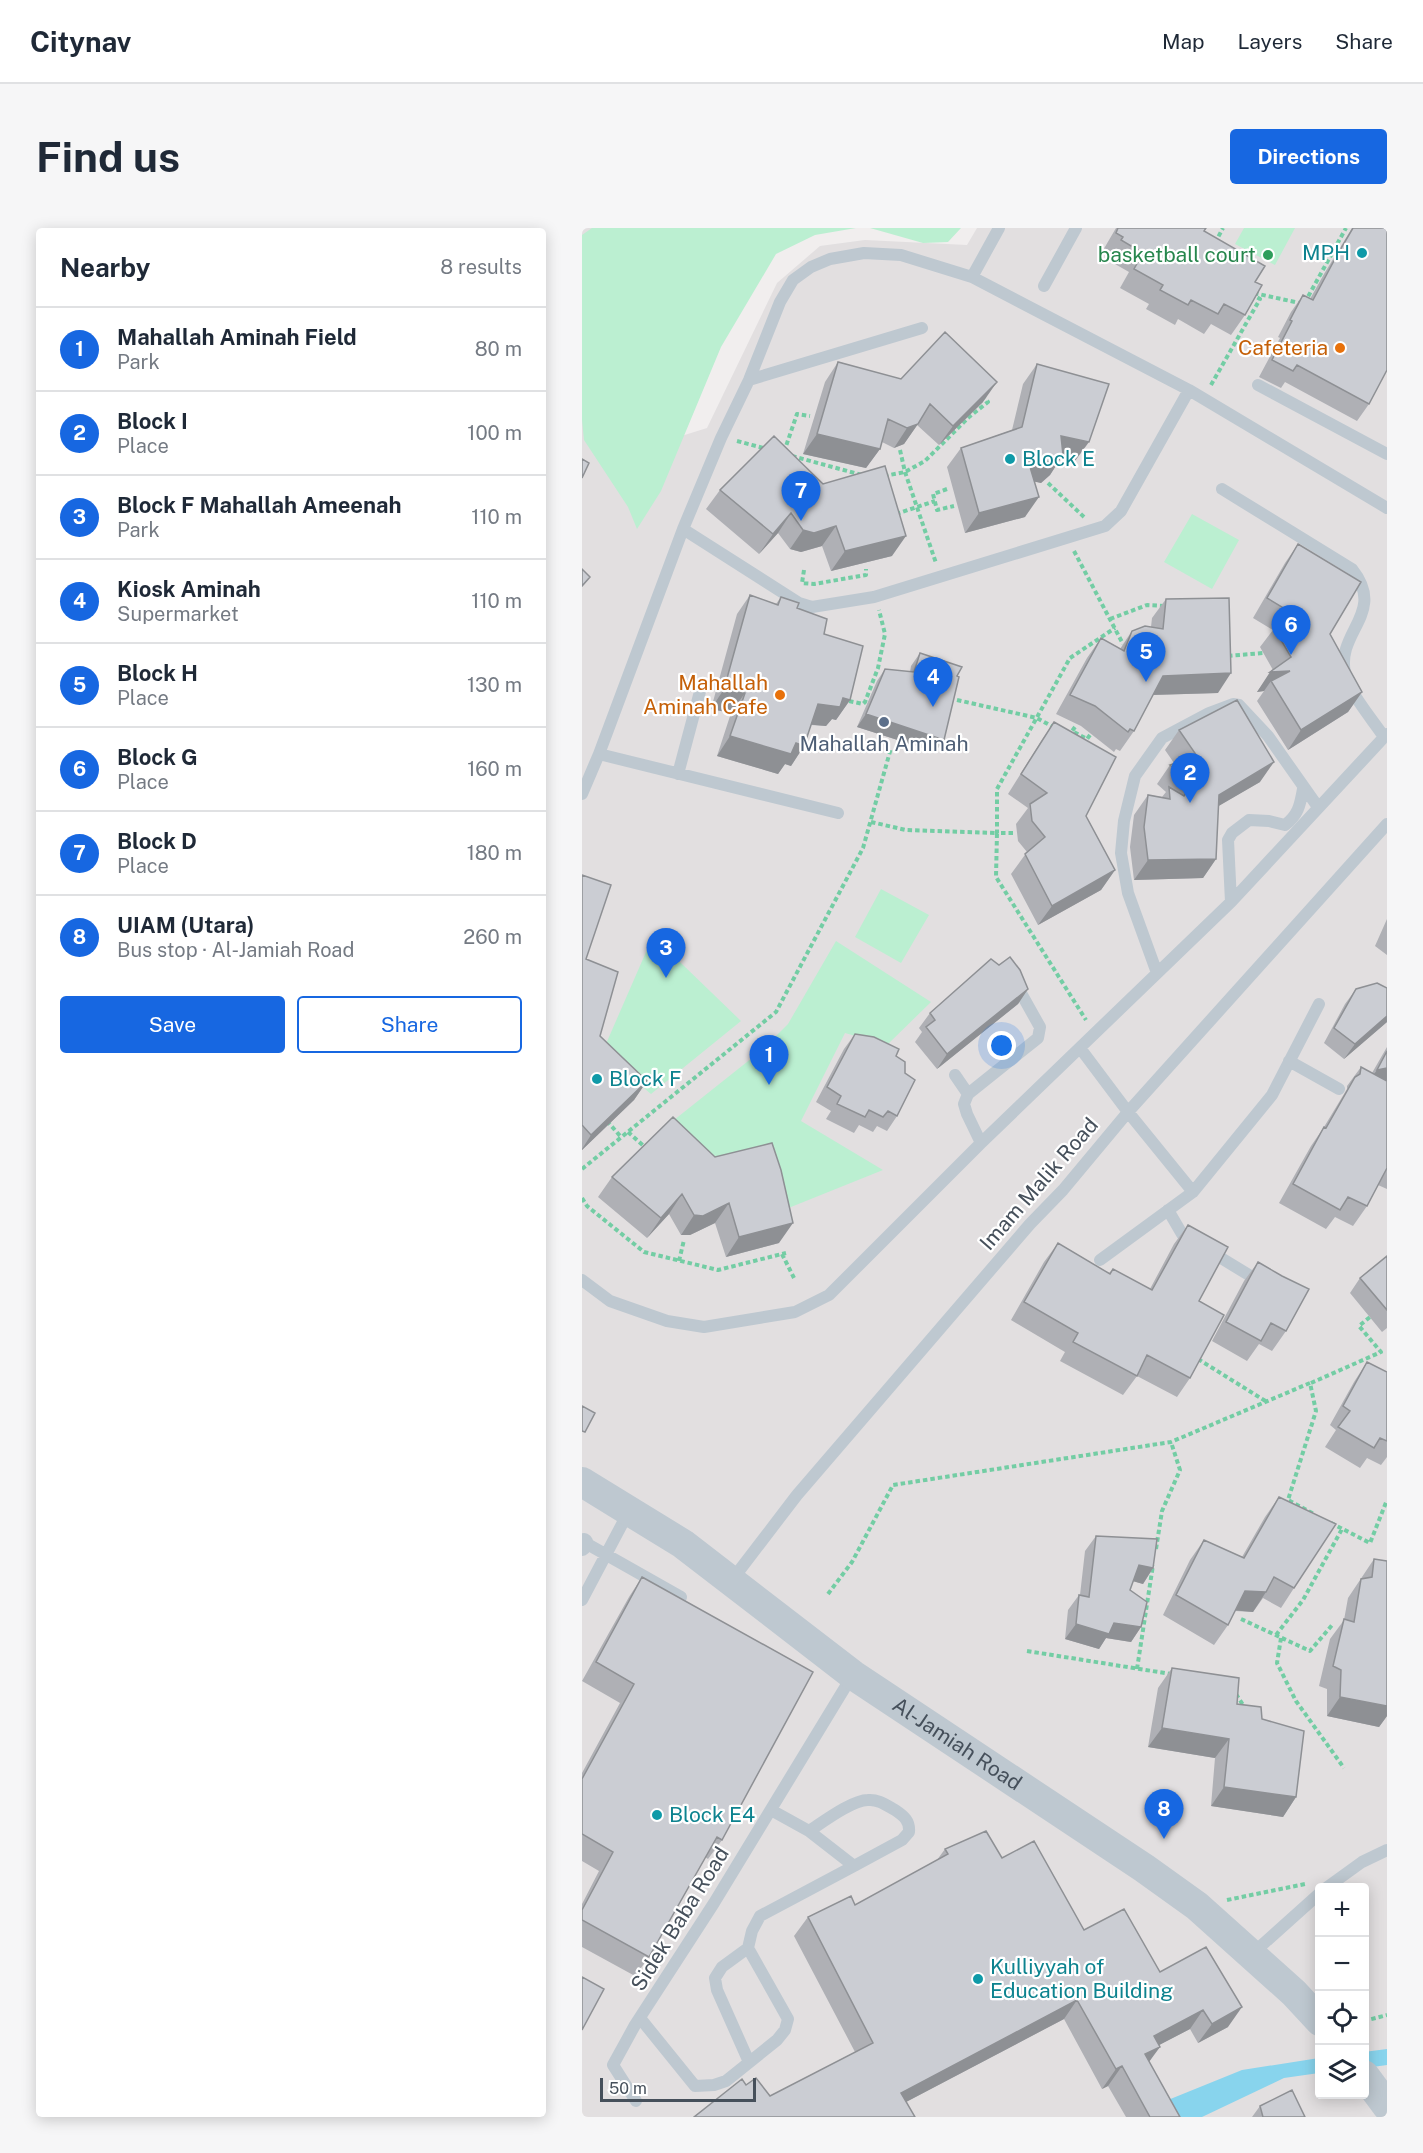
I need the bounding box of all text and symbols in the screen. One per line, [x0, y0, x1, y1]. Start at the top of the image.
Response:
text: Citynav [30, 25, 131, 58]
text: Map [1162, 29, 1205, 54]
text: Layers [1238, 29, 1302, 54]
text: Share [1335, 29, 1393, 54]
button: Directions [1230, 129, 1387, 184]
text: Find us [36, 132, 180, 181]
place label: MPH [1302, 240, 1350, 265]
place label: basketball court [1098, 242, 1256, 267]
marker: MPH [1355, 246, 1369, 260]
marker: basketball court [1261, 248, 1275, 262]
text: Nearby [60, 252, 150, 283]
text: 8 results [440, 255, 522, 279]
text: Mahallah Aminah Field [117, 324, 357, 350]
place label: Cafeteria [1238, 335, 1328, 360]
text: 1 [75, 337, 84, 361]
text: 80 m [475, 337, 522, 361]
marker: Cafeteria [1333, 341, 1347, 355]
text: Park [117, 350, 160, 374]
text: Block I [117, 408, 188, 434]
text: 2 [73, 421, 86, 445]
text: 100 m [467, 421, 522, 445]
text: Place [117, 434, 169, 458]
place label: Block E [1022, 446, 1095, 471]
marker: Block E [1003, 452, 1017, 466]
pin: 7 [782, 472, 820, 521]
text: Block F Mahallah Ameenah [117, 492, 401, 518]
text: 3 [73, 505, 86, 529]
text: 110 m [471, 505, 522, 529]
text: Park [117, 518, 160, 542]
text: Kiosk Aminah [117, 576, 261, 602]
text: 4 [73, 589, 86, 613]
text: 110 m [471, 589, 522, 613]
text: Supermarket [117, 602, 239, 626]
pin: 6 [1272, 606, 1310, 655]
pin: 5 [1126, 632, 1166, 682]
pin: 4 [914, 658, 952, 707]
text: Block H [117, 660, 198, 686]
place label: Mahallah Aminah Cafe [643, 670, 768, 719]
text: 5 [73, 673, 86, 697]
text: 130 m [467, 673, 522, 697]
text: Place [117, 686, 169, 710]
marker: Mahallah Aminah Cafe [773, 688, 787, 702]
marker: Mahallah Aminah [877, 715, 891, 729]
place label: Mahallah Aminah [799, 731, 969, 756]
text: Block G [117, 744, 198, 770]
pin: 2 [1170, 754, 1210, 803]
text: 6 [73, 757, 86, 781]
text: 160 m [467, 757, 522, 781]
text: Place [117, 770, 169, 794]
text: Block D [117, 828, 197, 854]
text: 7 [73, 841, 86, 865]
text: 180 m [467, 841, 522, 865]
text: Place [117, 854, 169, 878]
text: UIAM (Utara) [117, 912, 255, 938]
text: 8 [73, 925, 86, 949]
text: 260 m [463, 925, 522, 949]
pin: 3 [646, 928, 686, 978]
text: Bus stop · Al-Jamiah Road [117, 938, 354, 962]
button: Save [60, 996, 285, 1053]
button: Share [297, 996, 522, 1053]
your location [987, 1031, 1016, 1060]
pin: 1 [750, 1036, 789, 1085]
place label: Block F [609, 1066, 681, 1091]
marker: Block F [590, 1072, 604, 1086]
street label: Imam Malik Road [974, 1112, 1103, 1255]
street label: Al-Jamiah Road [888, 1692, 1027, 1795]
pin: 8 [1144, 1790, 1184, 1839]
place label: Block E4 [669, 1802, 755, 1827]
marker: Block E4 [650, 1808, 664, 1822]
street label: Sidek Baba Road [625, 1842, 734, 1995]
map controls [1315, 1883, 1369, 2099]
button: + [1315, 1883, 1369, 1937]
button: − [1315, 1937, 1369, 1991]
place label: Kulliyyah of Education Building [990, 1954, 1173, 2003]
marker: Kulliyyah of Education Building [971, 1972, 985, 1986]
button: locate [1315, 1991, 1369, 2045]
button: layers [1315, 2045, 1369, 2099]
scale bar [600, 2075, 756, 2102]
text: 50 m [609, 2079, 647, 2098]

